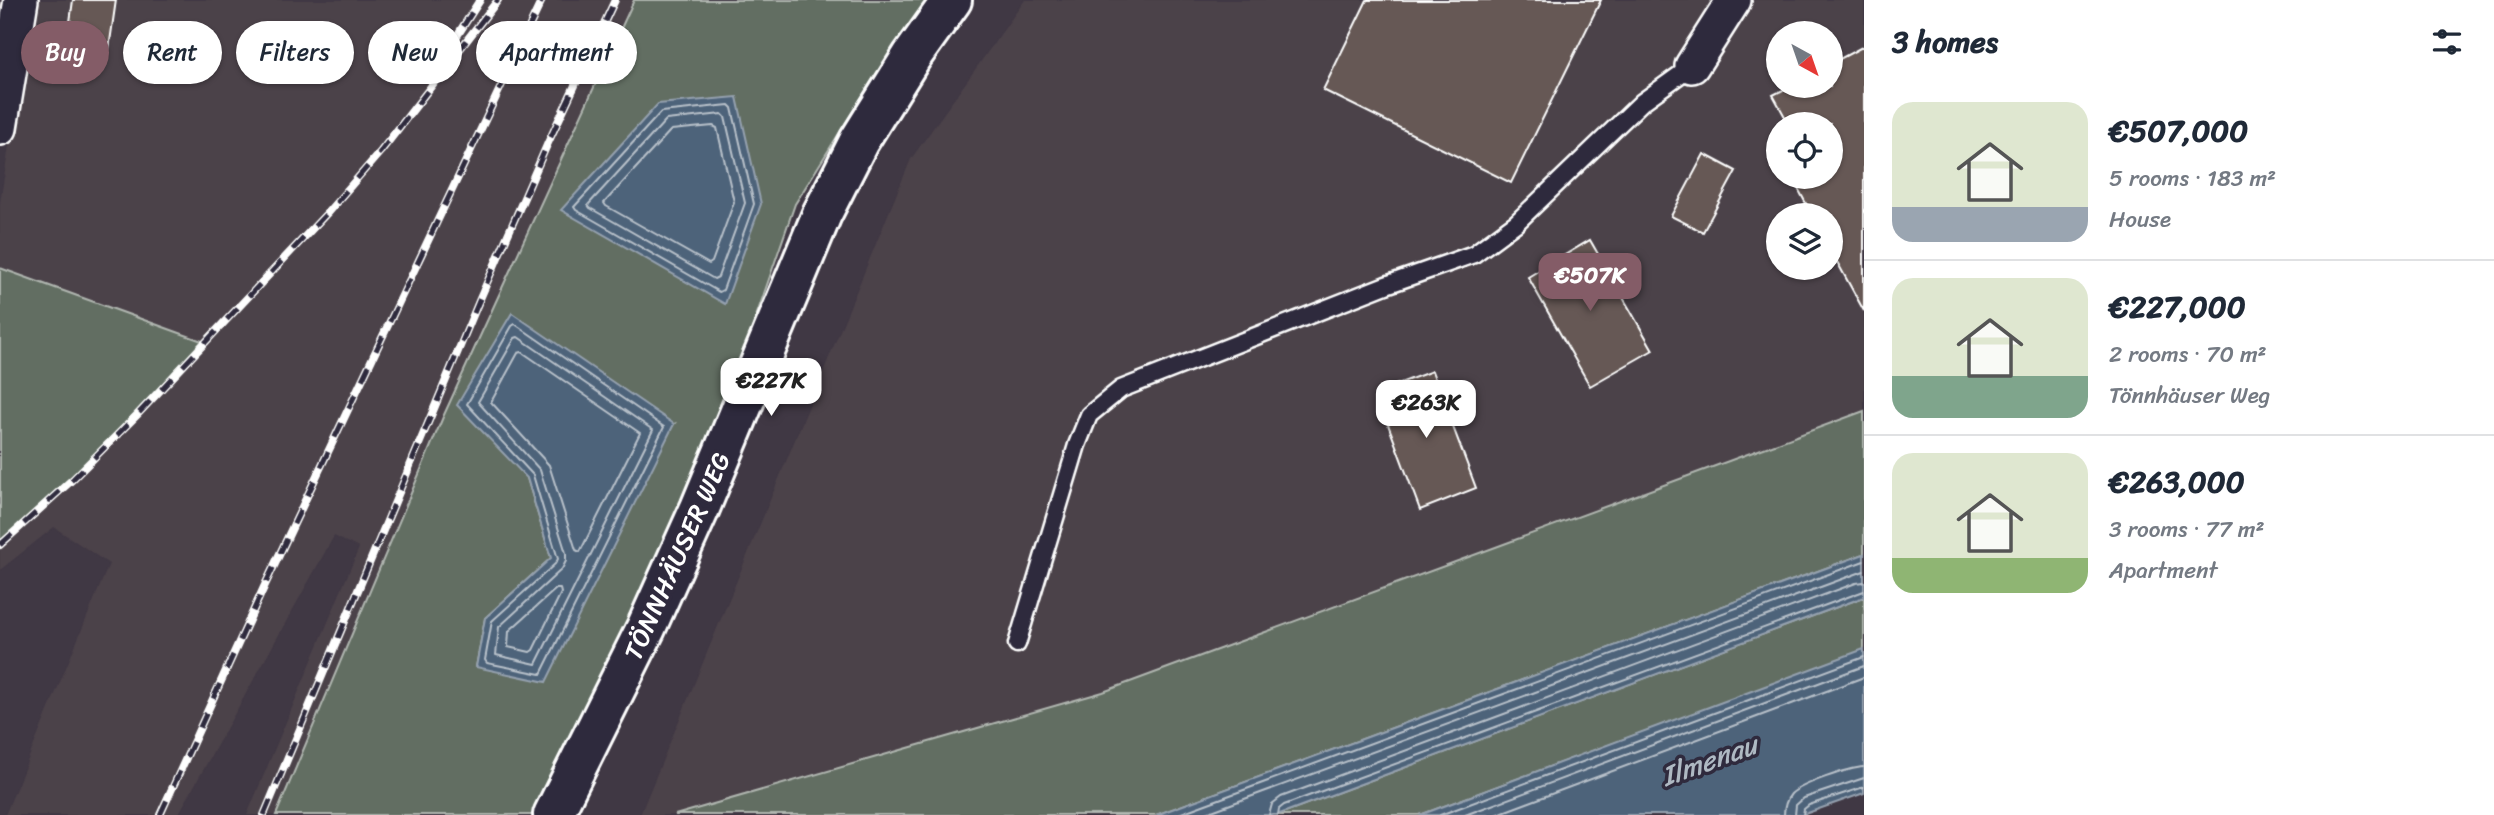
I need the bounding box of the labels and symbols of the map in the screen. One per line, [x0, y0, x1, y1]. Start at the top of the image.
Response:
north arrow [1766, 21, 1843, 98]
pin: €507K [1541, 254, 1639, 313]
pin: €227K [722, 358, 820, 418]
pin: €263K [1377, 380, 1475, 440]
street label: TÖNNHÄUSER WEG [610, 444, 744, 668]
water label: Ilmenau [1653, 719, 1767, 801]

